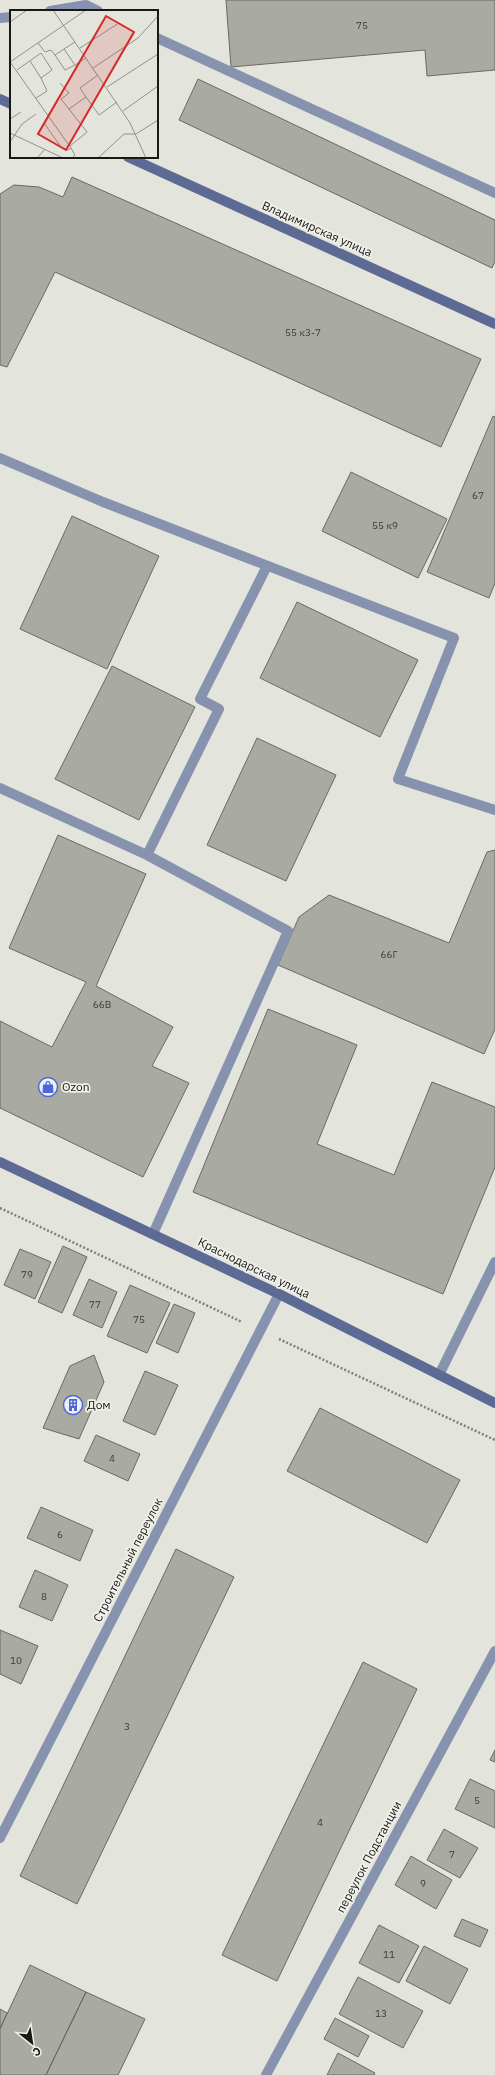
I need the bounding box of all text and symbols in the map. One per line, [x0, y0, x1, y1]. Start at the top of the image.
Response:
inset map [10, 10, 158, 158]
house number: 75 [356, 19, 368, 32]
street label: Владимирская улица [260, 197, 375, 260]
house number: 55 к3-7 [285, 326, 321, 339]
house number: 67 [472, 489, 484, 502]
house number: 55 к9 [372, 519, 398, 532]
house number: 66Г [381, 948, 398, 961]
house number: 66В [93, 998, 111, 1011]
shop icon: Ozon [37, 1076, 59, 1098]
place label: Ozon [62, 1079, 89, 1094]
street label: Краснодарская улица [196, 1234, 313, 1302]
house number: 79 [21, 1268, 33, 1281]
house number: 77 [89, 1298, 101, 1311]
house number: 75 [133, 1313, 145, 1326]
building icon: Дом [62, 1394, 84, 1416]
place label: Дом [87, 1397, 111, 1412]
house number: 4 [109, 1452, 115, 1465]
street label: Строительный переулок [90, 1495, 166, 1624]
house number: 6 [57, 1528, 63, 1541]
house number: 8 [41, 1590, 47, 1603]
house number: 10 [10, 1654, 22, 1667]
house number: 3 [124, 1720, 130, 1733]
house number: 5 [474, 1794, 480, 1807]
street label: переулок Подстанции [333, 1798, 404, 1915]
house number: 4 [317, 1816, 323, 1829]
house number: 7 [449, 1848, 455, 1861]
house number: 9 [420, 1877, 426, 1890]
house number: 11 [383, 1948, 395, 1961]
house number: 13 [375, 2007, 387, 2020]
north arrow [12, 2023, 52, 2063]
text: С [30, 2044, 44, 2060]

